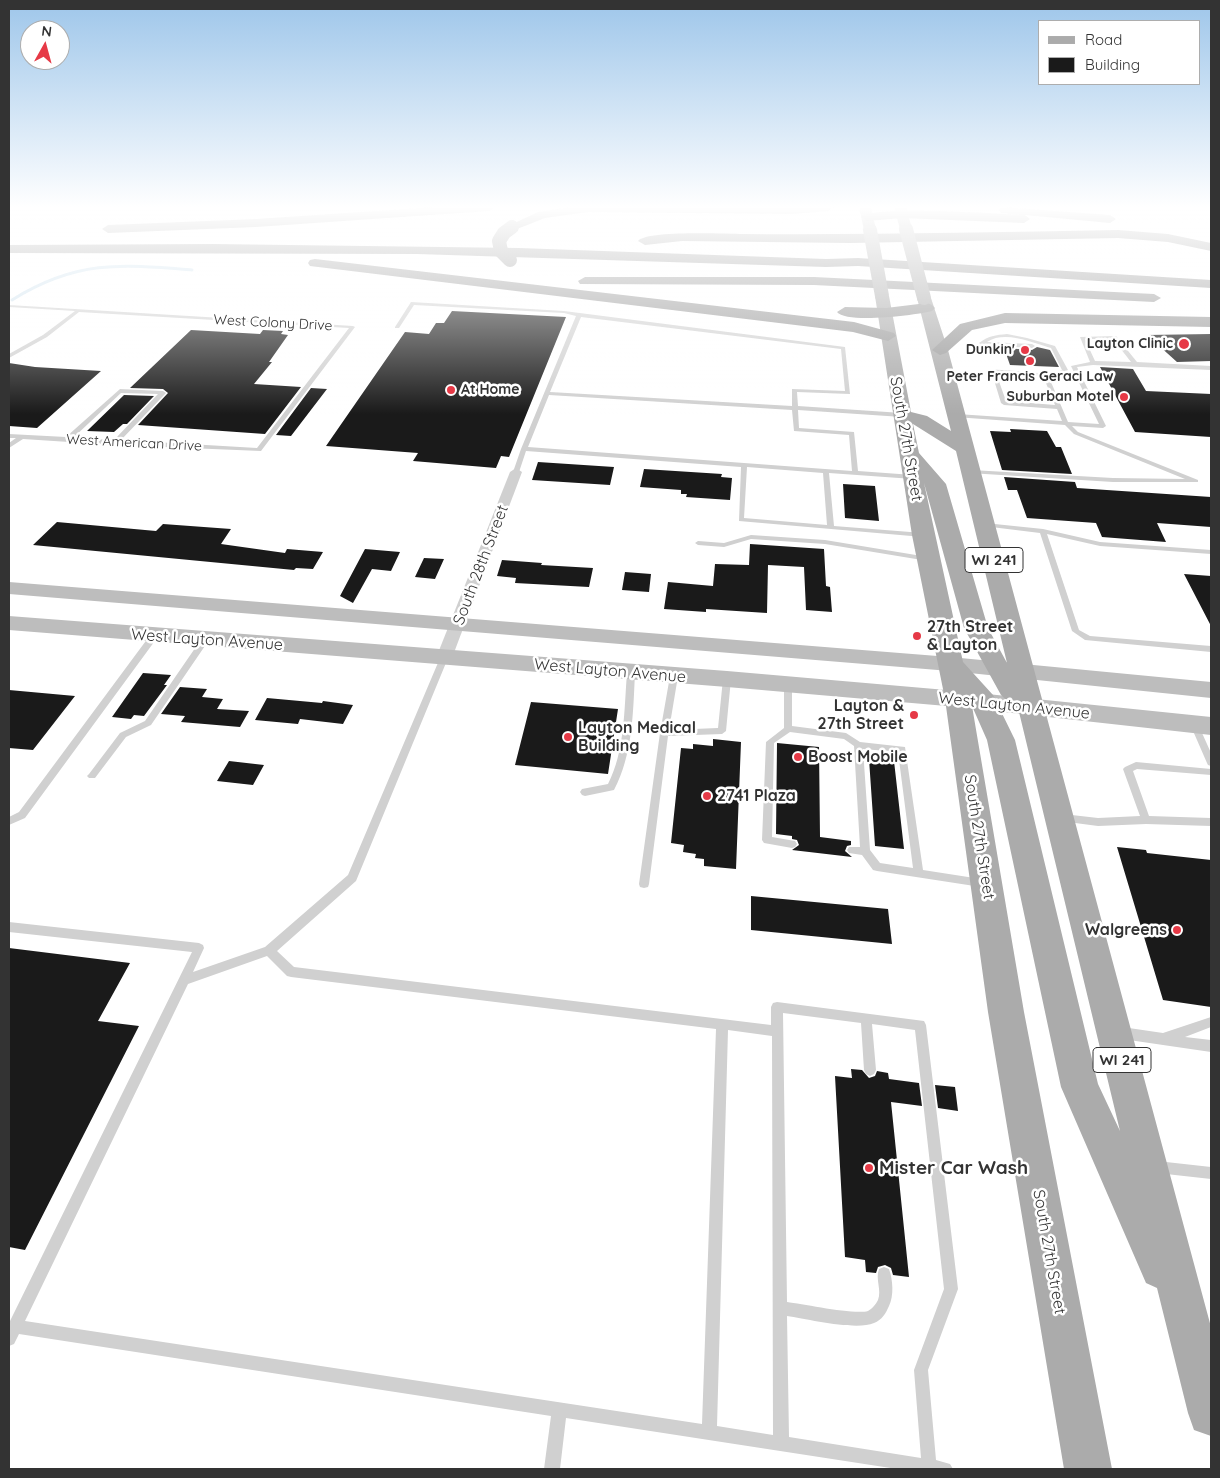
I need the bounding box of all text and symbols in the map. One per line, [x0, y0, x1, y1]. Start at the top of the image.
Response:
north arrow [20, 20, 70, 70]
legend [1038, 20, 1200, 85]
text: N [40, 22, 53, 41]
text: Road [1085, 30, 1122, 49]
text: Building [1085, 55, 1140, 74]
street label: West Colony Drive [213, 311, 333, 335]
place label: Layton Clinic [1087, 336, 1173, 352]
marker: Layton Clinic [1177, 337, 1191, 351]
place label: Dunkin' [966, 342, 1015, 358]
marker: Dunkin' [1019, 344, 1031, 356]
marker: Peter Francis Geraci Law [1024, 355, 1036, 367]
place label: Peter Francis Geraci Law [946, 369, 1114, 385]
street label: South 27th Street [886, 375, 926, 503]
place label: At Home [461, 382, 519, 398]
marker: At Home [445, 384, 457, 396]
place label: Suburban Motel [1007, 389, 1114, 405]
marker: Suburban Motel [1118, 391, 1130, 403]
street label: West American Drive [66, 431, 202, 455]
street label: South 28th Street [449, 502, 513, 628]
road number: WI 241 [965, 548, 1023, 572]
place label: 27th Street & Layton [927, 617, 1013, 655]
street label: West Layton Avenue [130, 625, 284, 655]
marker: 27th Street & Layton [911, 630, 923, 642]
street label: West Layton Avenue [533, 655, 687, 687]
street label: West Layton Avenue [937, 688, 1091, 724]
place label: Layton & 27th Street [818, 696, 904, 734]
marker: Layton & 27th Street [908, 709, 920, 721]
place label: Layton Medical Building [578, 718, 696, 756]
marker: Layton Medical Building [562, 731, 574, 743]
place label: Boost Mobile [808, 747, 908, 767]
marker: Boost Mobile [792, 751, 804, 763]
street label: South 27th Street [960, 773, 998, 901]
place label: 2741 Plaza [717, 786, 796, 806]
marker: 2741 Plaza [701, 790, 713, 802]
place label: Walgreens [1085, 920, 1167, 940]
marker: Walgreens [1171, 924, 1183, 936]
road number: WI 241 [1093, 1048, 1151, 1072]
place label: Mister Car Wash [879, 1157, 1028, 1179]
marker: Mister Car Wash [863, 1162, 875, 1174]
street label: South 27th Street [1029, 1188, 1069, 1316]

